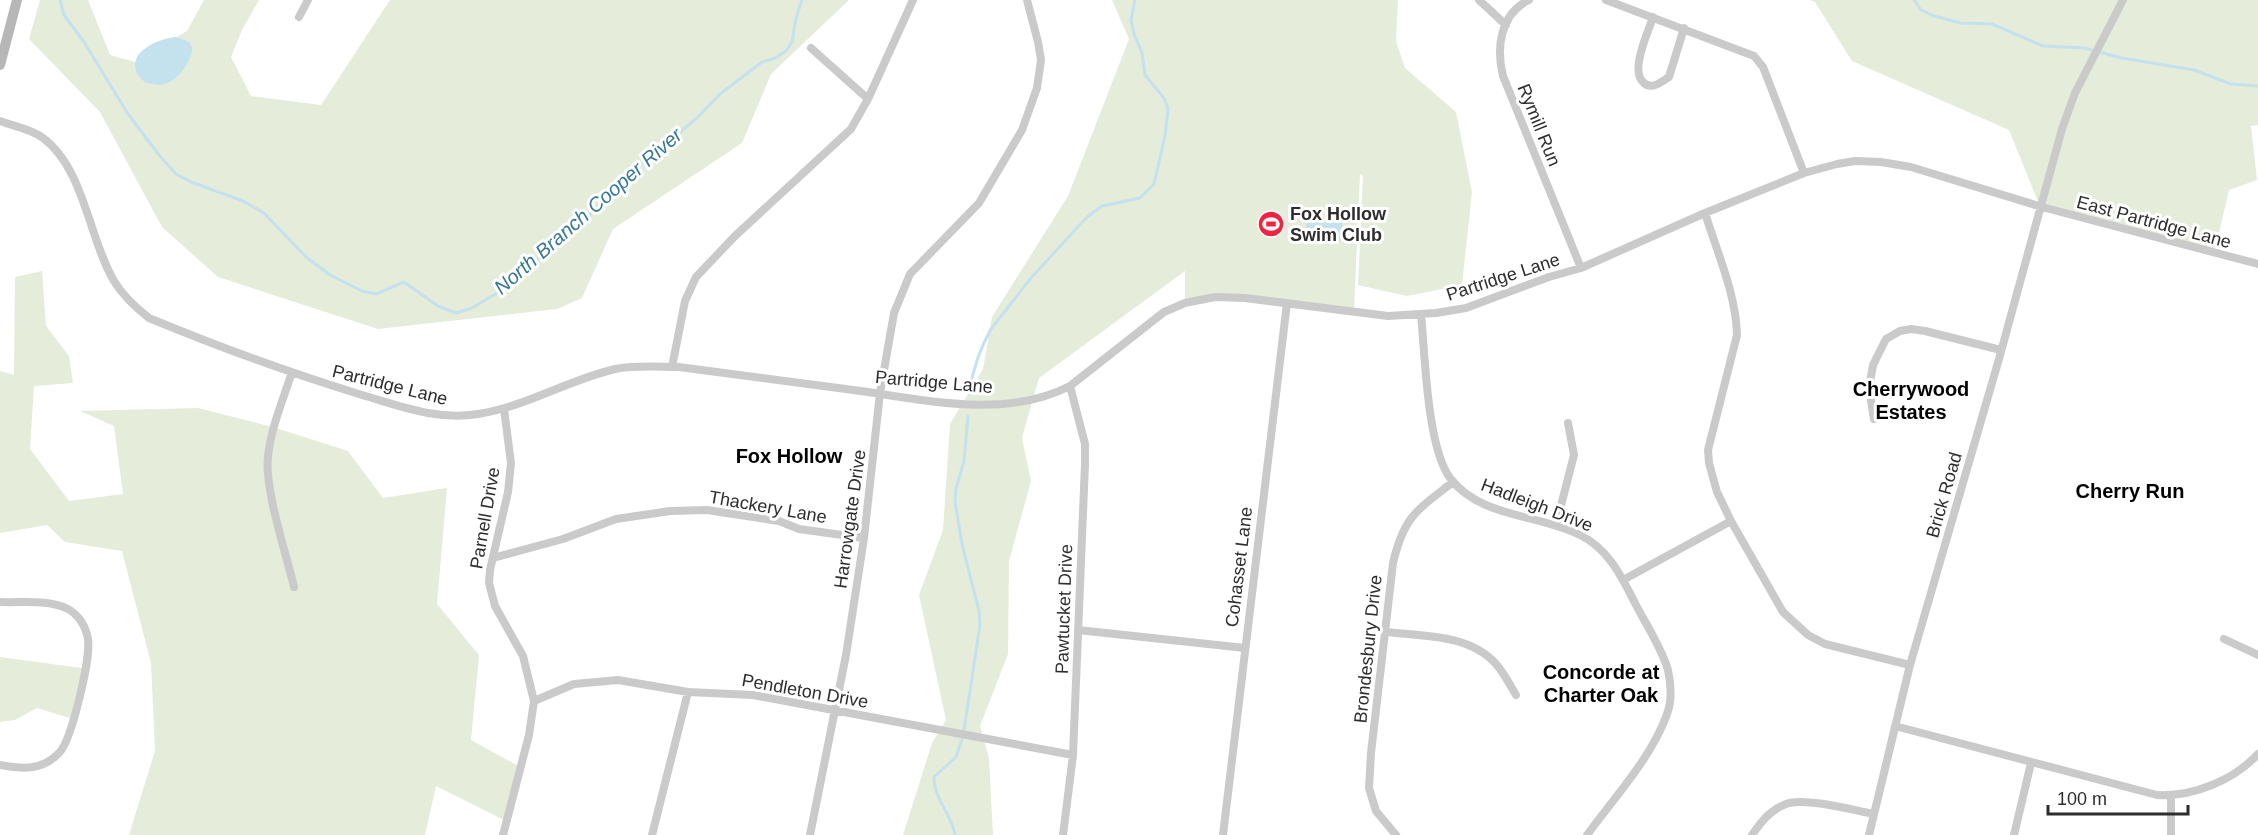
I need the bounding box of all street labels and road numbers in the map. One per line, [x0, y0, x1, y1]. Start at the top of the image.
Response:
street label: Rymill Run [1513, 81, 1565, 169]
street label: East Partridge Lane [2075, 192, 2233, 252]
street label: Partridge Lane [1444, 249, 1562, 305]
street label: Partridge Lane [330, 361, 450, 409]
street label: Partridge Lane [874, 367, 994, 397]
street label: Harrowgate Drive [830, 448, 870, 590]
street label: Brick Road [1922, 450, 1966, 540]
street label: Parnell Drive [466, 466, 504, 570]
street label: Hadleigh Drive [1478, 475, 1596, 535]
street label: Thackery Lane [708, 487, 828, 527]
street label: Cohasset Lane [1222, 506, 1256, 628]
street label: Pawtucket Drive [1052, 544, 1076, 674]
street label: Brondesbury Drive [1350, 574, 1386, 724]
street label: Pendleton Drive [740, 670, 870, 712]

